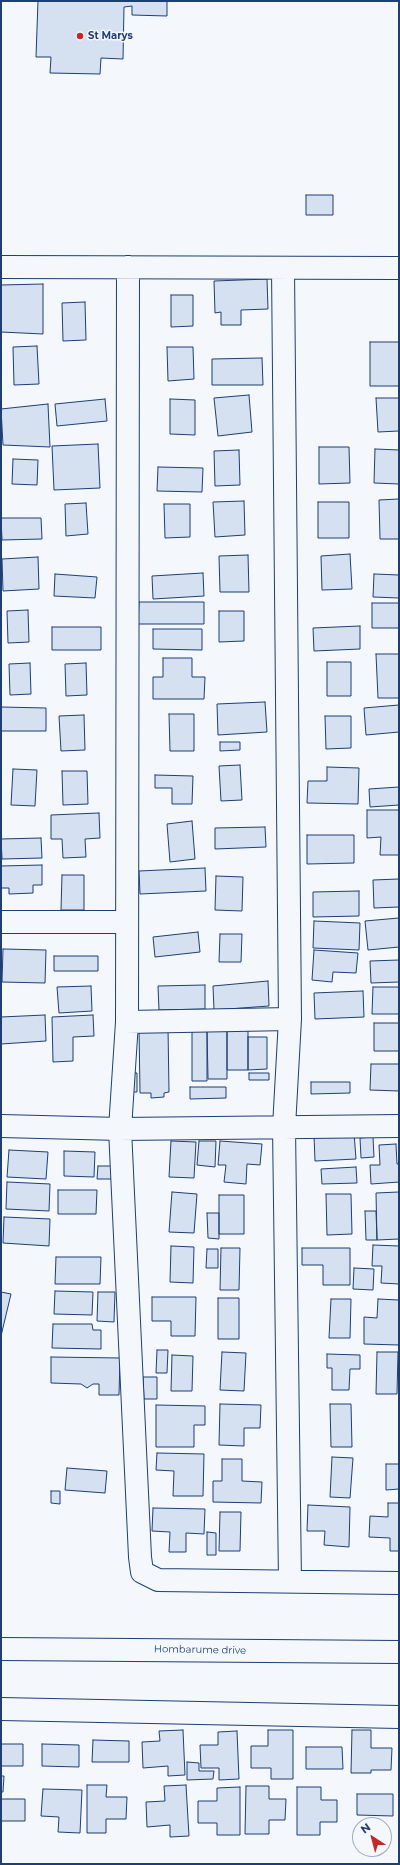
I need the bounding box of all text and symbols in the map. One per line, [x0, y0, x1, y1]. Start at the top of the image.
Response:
place label: St Marys [88, 30, 133, 42]
marker: St Marys [75, 31, 85, 41]
street label: Hombarume drive [154, 1643, 246, 1657]
north arrow [352, 1817, 392, 1857]
text: N [358, 1820, 373, 1836]

